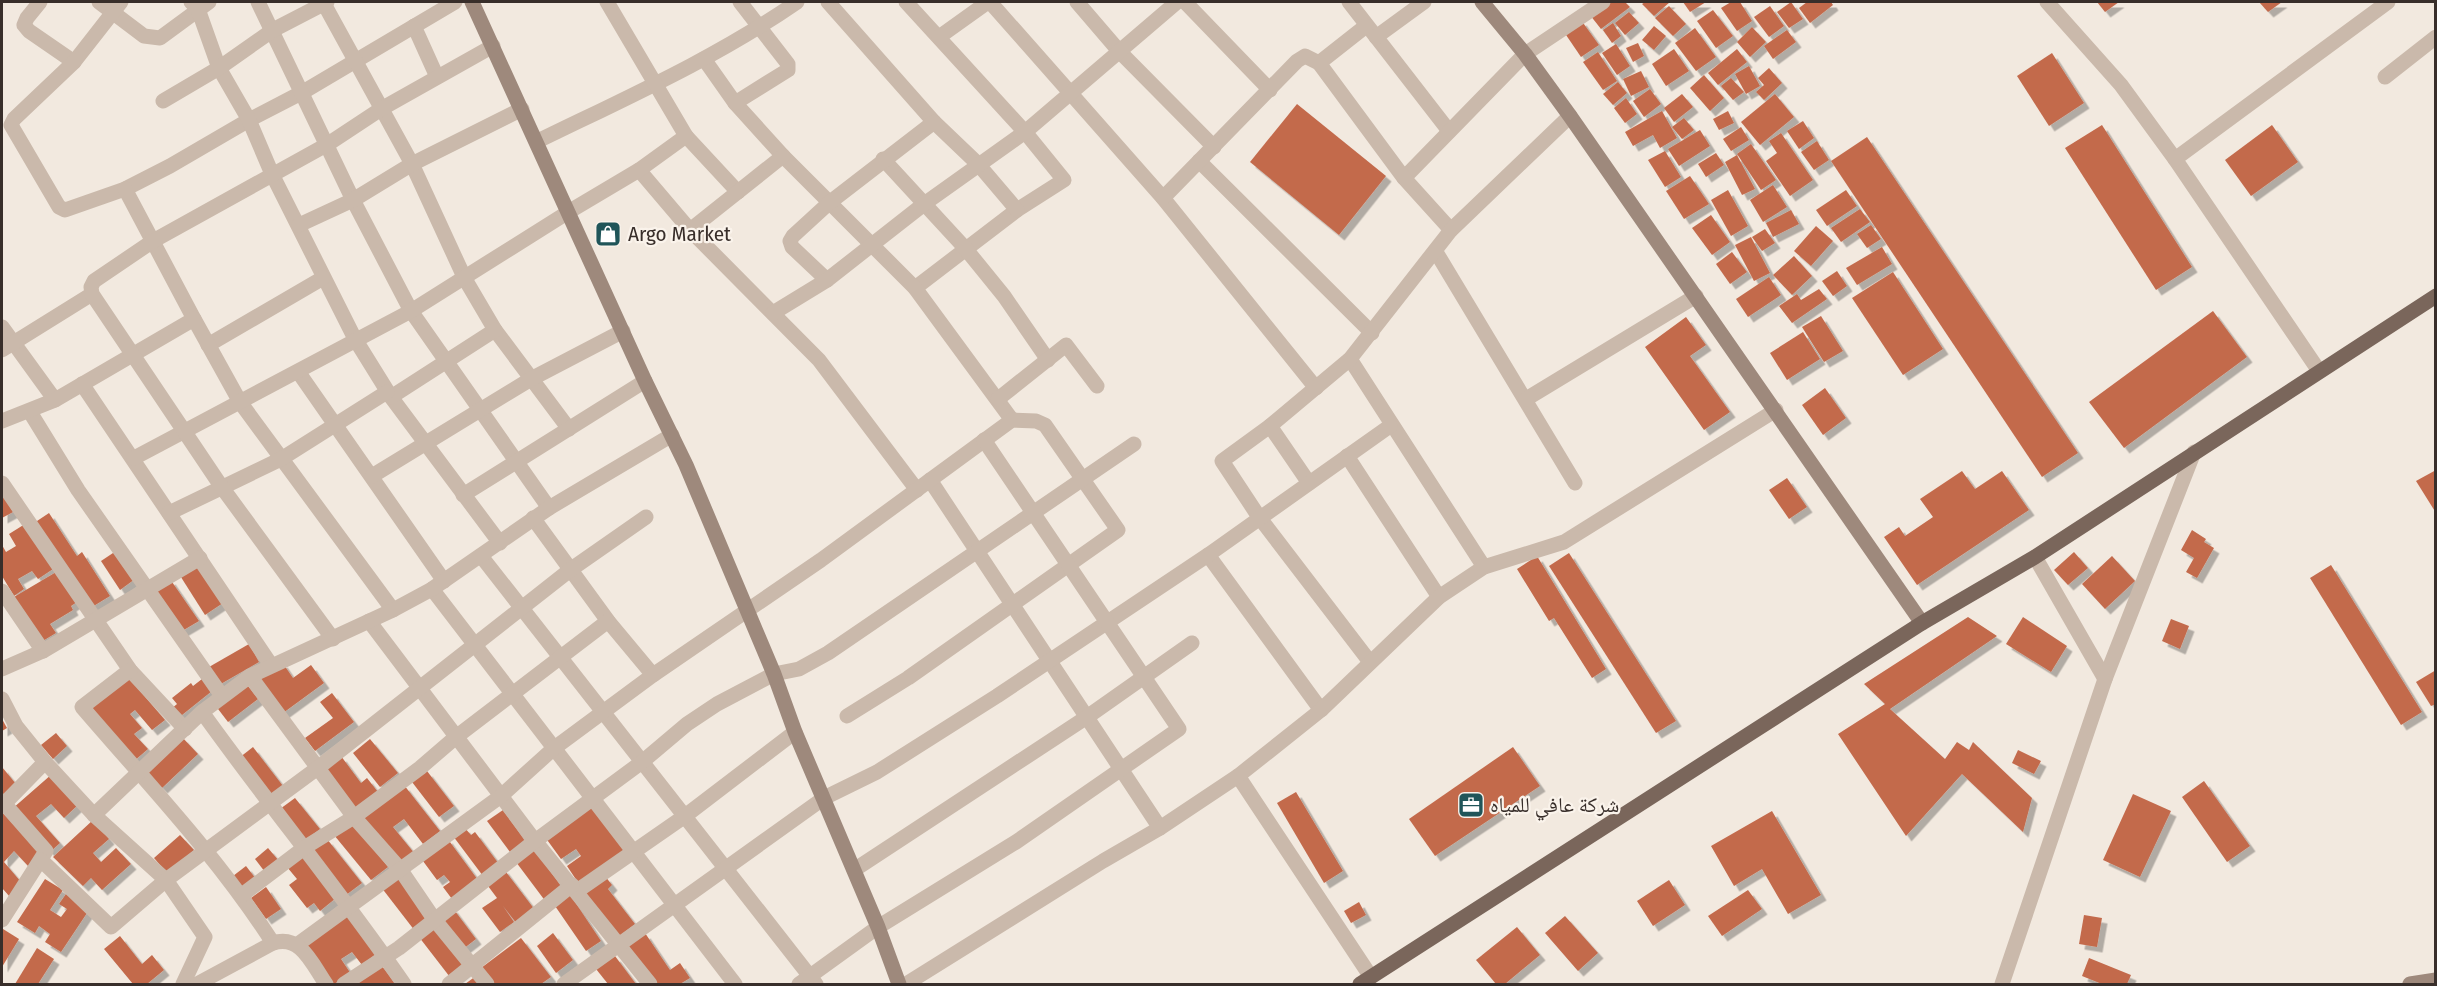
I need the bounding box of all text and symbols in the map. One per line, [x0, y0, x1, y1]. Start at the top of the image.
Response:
shop icon: Argo Market [593, 219, 623, 249]
place label: Argo Market [628, 221, 731, 247]
office icon: شركة عافي للمياه [1456, 790, 1486, 820]
place label: شركة عافي للمياه [1490, 792, 1619, 821]

